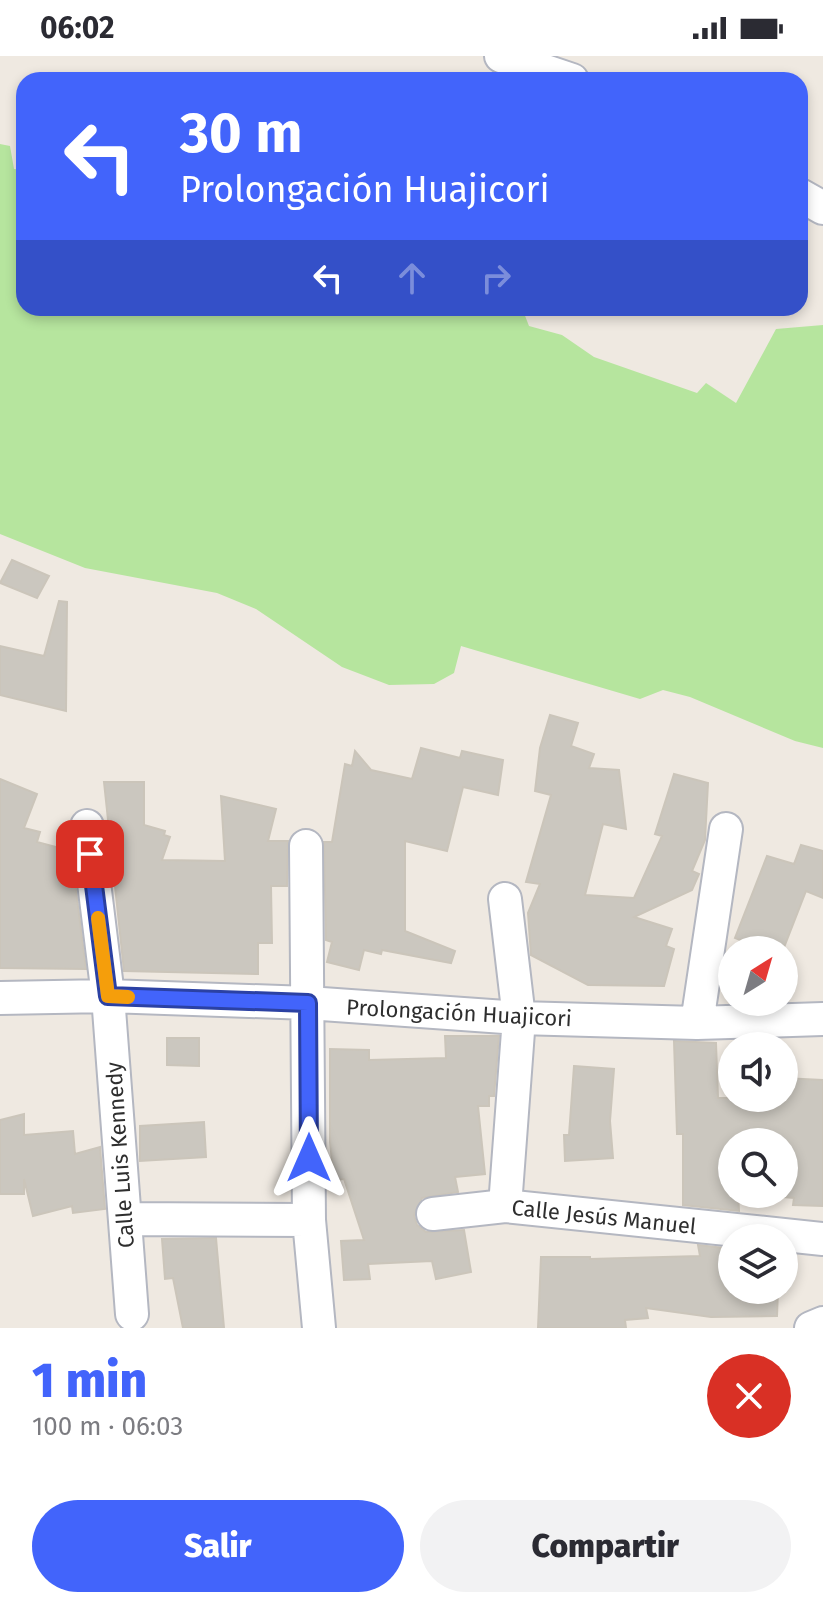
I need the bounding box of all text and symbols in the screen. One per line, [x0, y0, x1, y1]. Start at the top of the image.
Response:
text: 06:02 [40, 10, 114, 46]
text: 30 m [180, 100, 302, 167]
icon: left [48, 104, 152, 208]
text: Prolongación Huajicori [180, 168, 550, 212]
icon: left [306, 256, 350, 300]
icon: ahead [390, 256, 434, 300]
icon: right [474, 256, 518, 300]
pin [56, 820, 124, 888]
icon: arrive [68, 832, 112, 876]
north arrow [718, 936, 798, 1016]
map controls [718, 936, 798, 1304]
street label: Prolongación Huajicori [346, 994, 572, 1032]
button: sound [718, 1032, 798, 1112]
street label: Calle Luis Kennedy [100, 1061, 140, 1249]
position arrow [267, 1116, 351, 1200]
button: search [718, 1128, 798, 1208]
street label: Calle Jesús Manuel [510, 1194, 698, 1240]
button: layers [718, 1224, 798, 1304]
text: 1 min [32, 1352, 147, 1410]
button: close [707, 1354, 791, 1438]
text: 100 m · 06:03 [32, 1411, 183, 1442]
button: Salir [32, 1500, 404, 1592]
button: Compartir [420, 1500, 791, 1592]

